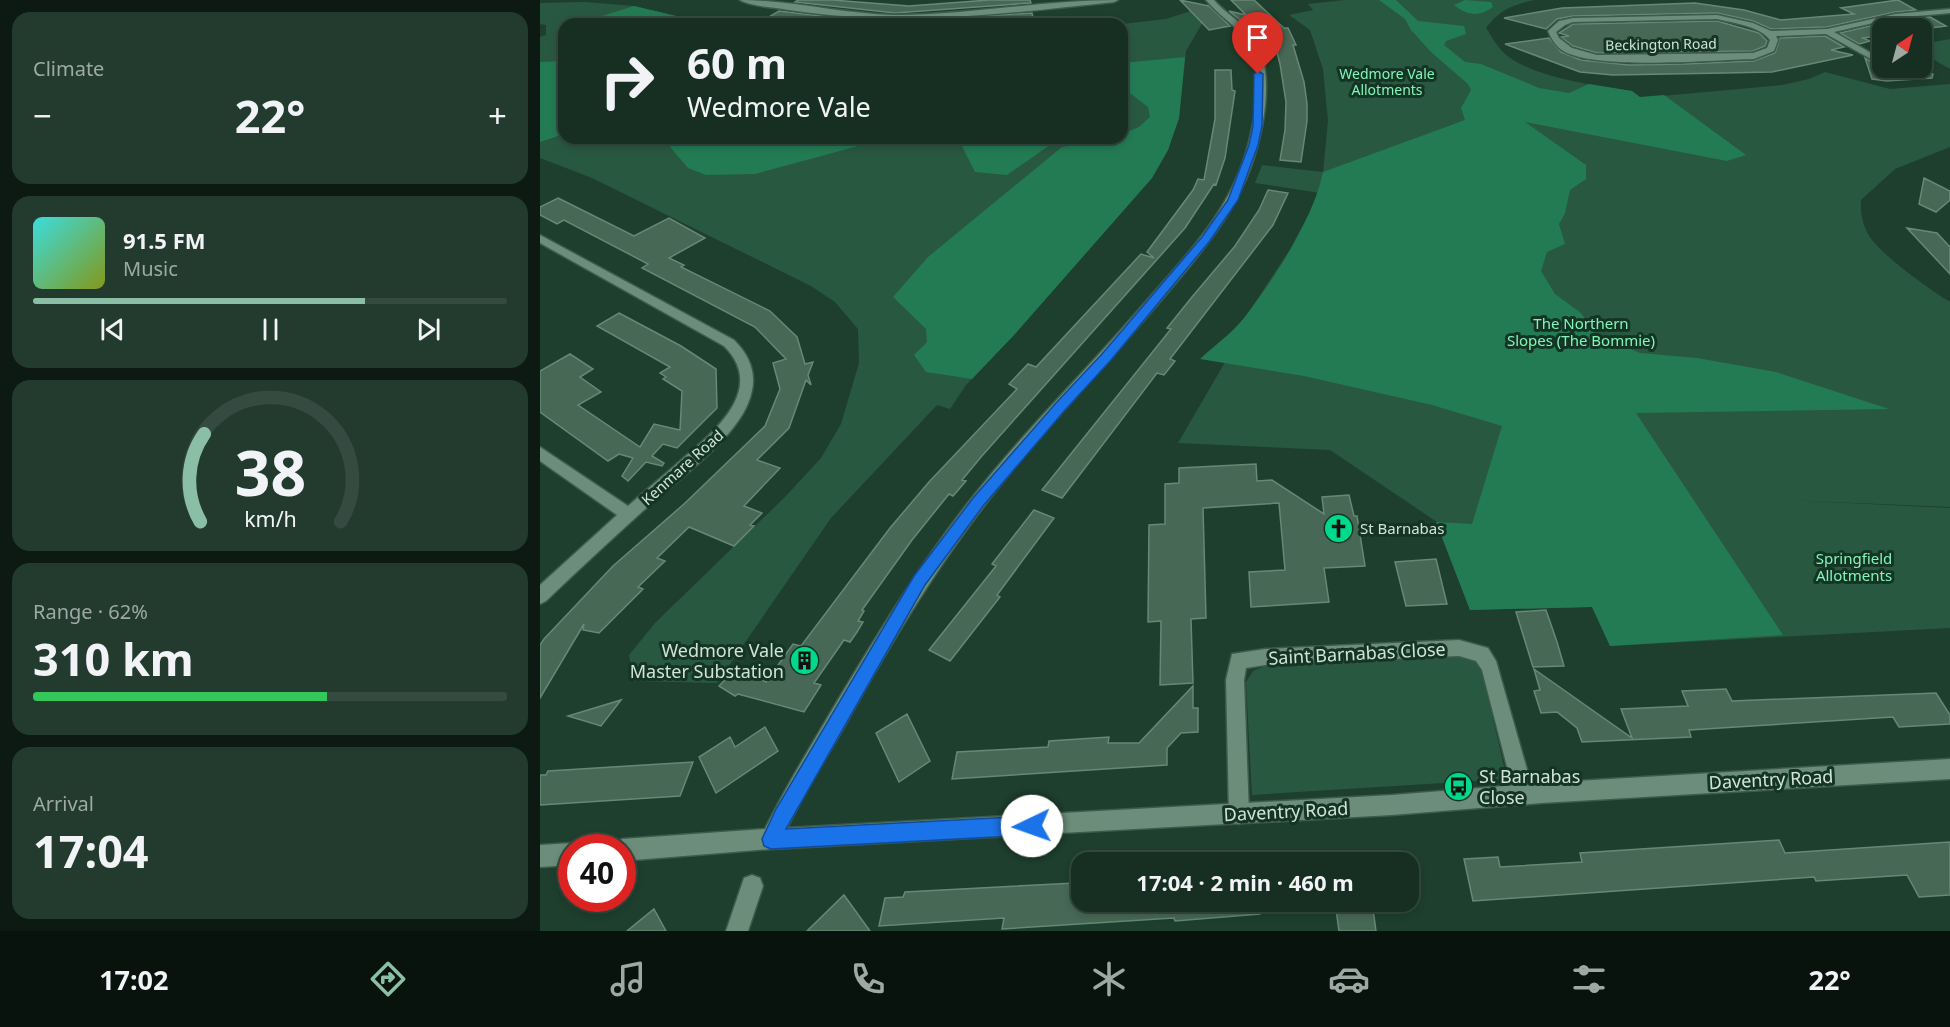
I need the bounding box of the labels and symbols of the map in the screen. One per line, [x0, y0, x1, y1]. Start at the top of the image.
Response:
pin [1232, 12, 1283, 74]
north arrow [1872, 18, 1932, 78]
street label: Beckington Road [1605, 34, 1717, 54]
park label: Wedmore Vale Allotments [1339, 64, 1435, 99]
park label: The Northern Slopes (The Bommie) [1507, 313, 1655, 350]
street label: Kenmare Road [637, 425, 727, 509]
church icon: St Barnabas [1323, 512, 1355, 544]
place label: St Barnabas [1360, 518, 1444, 538]
park label: Springfield Allotments [1816, 548, 1892, 585]
street label: Saint Barnabas Close [1268, 636, 1446, 670]
place label: Wedmore Vale Master Substation [630, 638, 784, 683]
building icon: Wedmore Vale Master Substation [789, 644, 821, 676]
place label: St Barnabas Close [1479, 764, 1580, 809]
street label: Daventry Road [1708, 764, 1834, 794]
bus stop icon: St Barnabas Close [1442, 770, 1474, 802]
position arrow [1000, 794, 1064, 858]
street label: Daventry Road [1223, 796, 1349, 826]
speed limit sign: 40 [558, 834, 636, 912]

